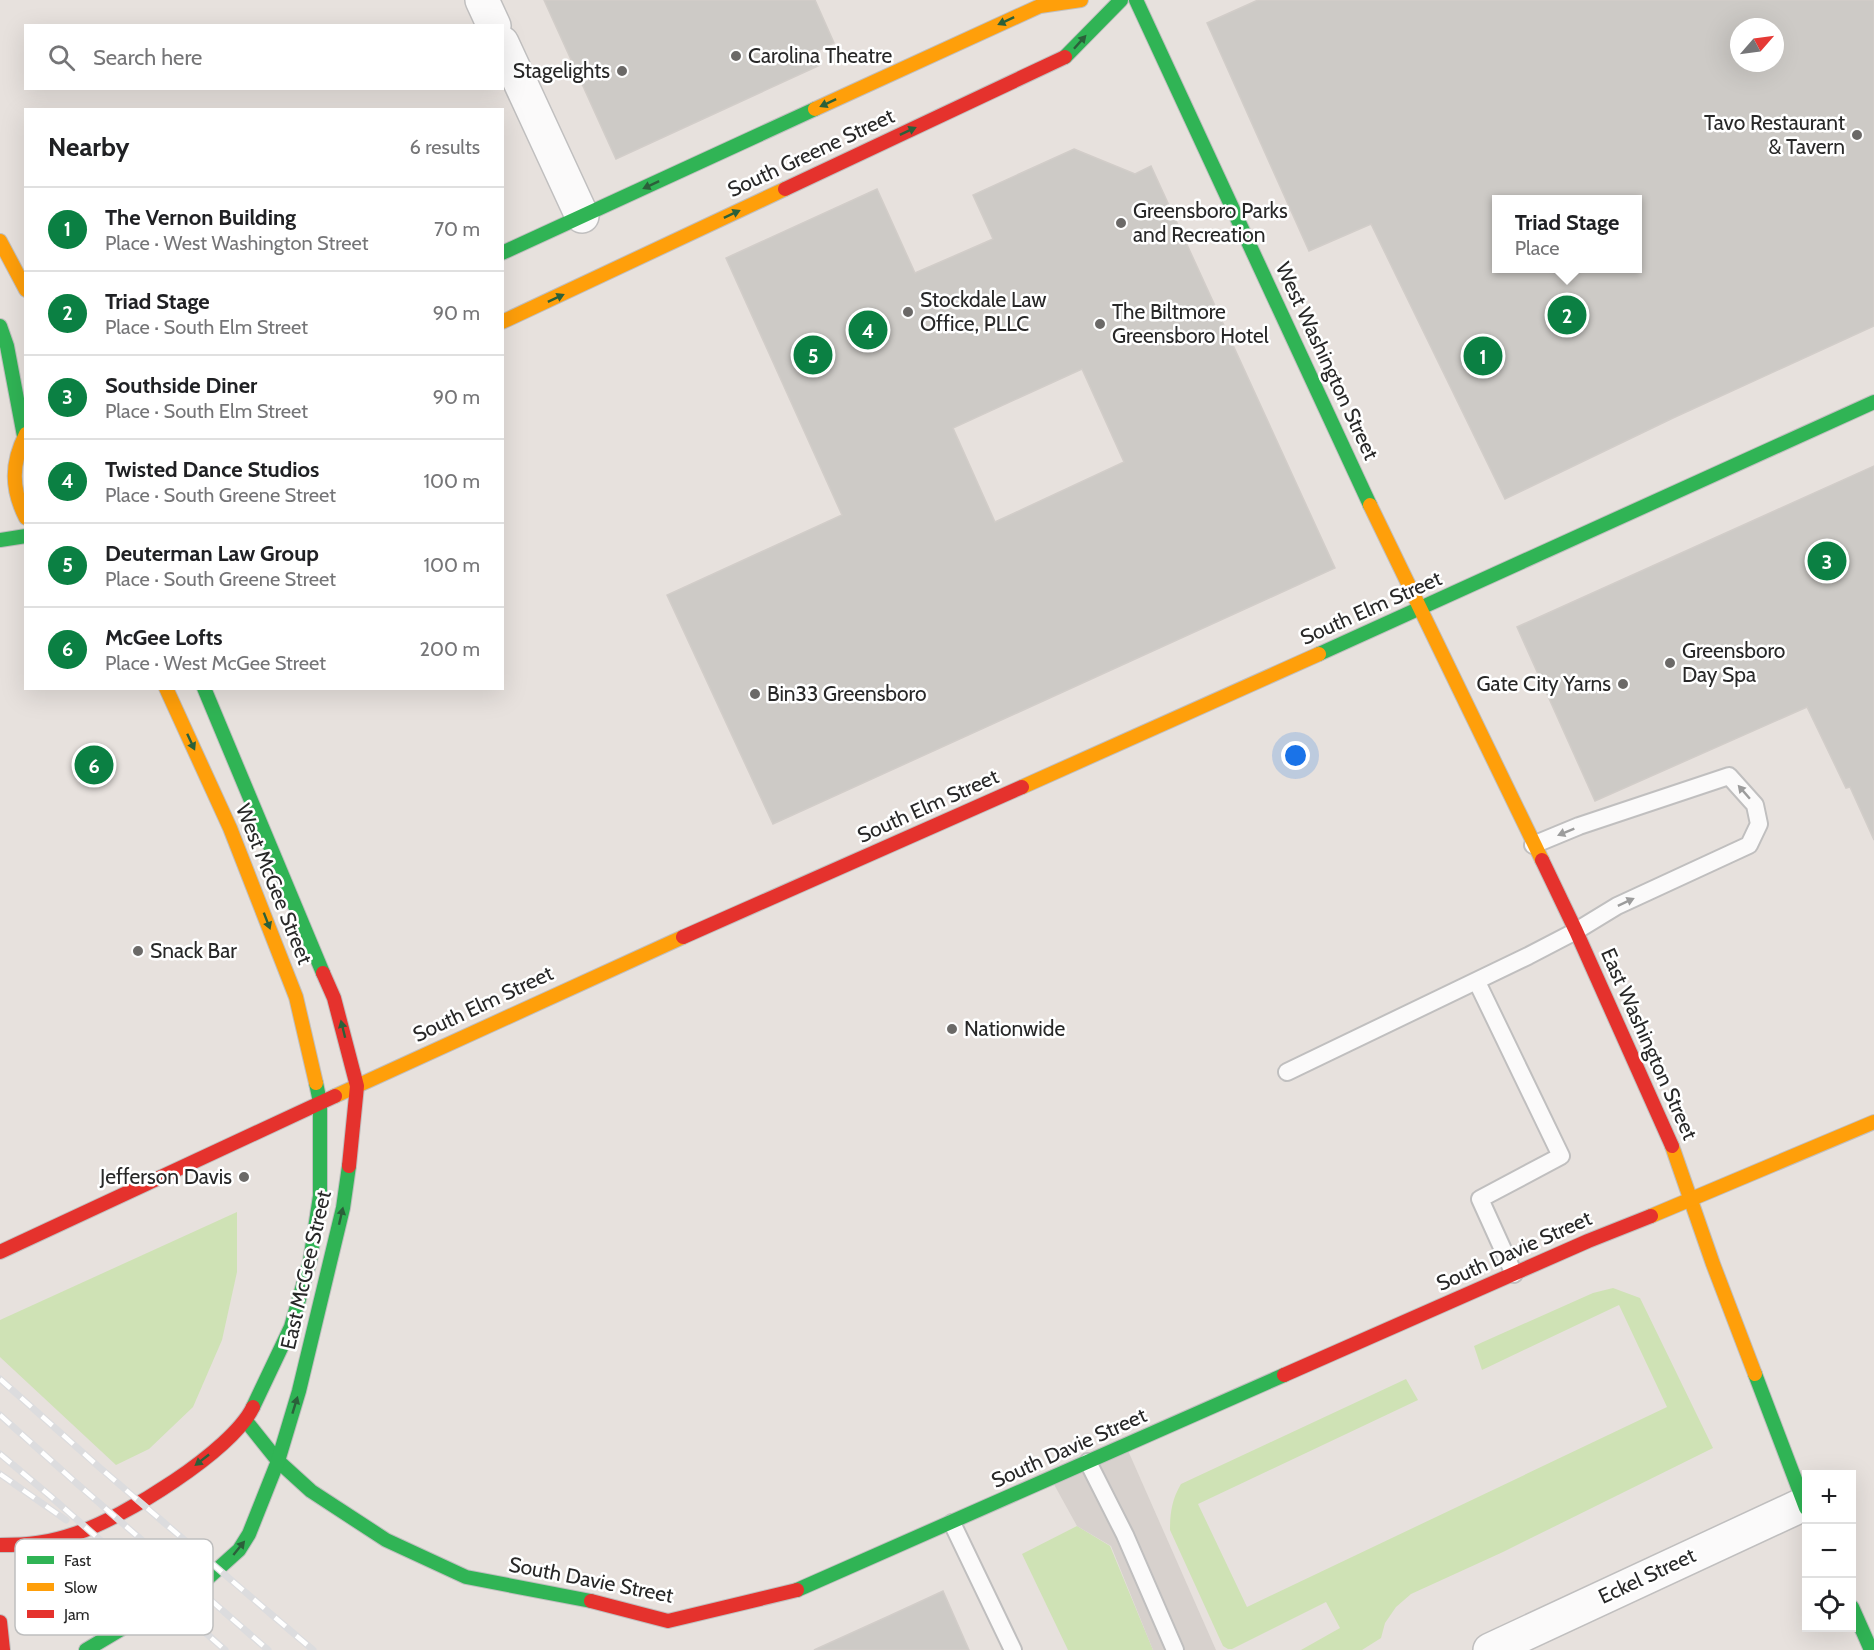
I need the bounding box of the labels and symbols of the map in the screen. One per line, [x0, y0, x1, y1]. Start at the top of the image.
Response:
one-way arrow [997, 17, 1014, 26]
north arrow [1730, 18, 1784, 72]
one-way arrow [1073, 34, 1087, 49]
place label: Carolina Theatre [748, 43, 892, 68]
marker: Carolina Theatre [729, 49, 743, 63]
place label: Stagelights [513, 58, 610, 83]
marker: Stagelights [615, 64, 629, 78]
one-way arrow [819, 98, 837, 108]
street label: South Greene Street [723, 103, 898, 202]
place label: Tavo Restaurant & Tavern [1704, 110, 1845, 159]
one-way arrow [900, 126, 917, 135]
marker: Tavo Restaurant & Tavern [1850, 128, 1864, 142]
one-way arrow [643, 180, 660, 189]
place label: Greensboro Parks and Recreation [1133, 198, 1288, 247]
one-way arrow [723, 209, 740, 218]
marker: Greensboro Parks and Recreation [1114, 216, 1128, 230]
street label: West Washington Street [1271, 258, 1384, 464]
place label: Stockdale Law Office, PLLC [920, 287, 1047, 336]
pin: 2 [1548, 292, 1586, 338]
one-way arrow [547, 293, 565, 303]
place label: The Biltmore Greensboro Hotel [1112, 299, 1269, 348]
marker: Stockdale Law Office, PLLC [901, 305, 915, 319]
pin: 4 [848, 308, 888, 352]
marker: The Biltmore Greensboro Hotel [1093, 317, 1107, 331]
pin: 5 [794, 332, 832, 378]
pin: 1 [1464, 334, 1502, 378]
pin: 3 [1808, 538, 1846, 584]
street label: South Elm Street [1296, 565, 1445, 650]
place label: Greensboro Day Spa [1682, 638, 1785, 687]
marker: Greensboro Day Spa [1663, 656, 1677, 670]
place label: Gate City Yarns [1476, 671, 1611, 696]
marker: Gate City Yarns [1616, 677, 1630, 691]
place label: Bin33 Greensboro [767, 681, 926, 706]
marker: Bin33 Greensboro [748, 687, 762, 701]
one-way arrow [186, 733, 195, 750]
your location [1281, 741, 1310, 770]
pin: 6 [74, 742, 113, 788]
street label: South Elm Street [853, 763, 1002, 848]
one-way arrow [1738, 785, 1751, 800]
street label: West McGee Street [231, 800, 318, 968]
one-way arrow [1556, 827, 1574, 837]
one-way arrow [1618, 898, 1635, 907]
one-way arrow [262, 912, 272, 930]
place label: Snack Bar [150, 938, 237, 963]
marker: Snack Bar [131, 944, 145, 958]
street label: East Washington Street [1596, 944, 1703, 1143]
street label: South Elm Street [409, 960, 557, 1047]
place label: Nationwide [964, 1016, 1065, 1041]
one-way arrow [337, 1020, 347, 1038]
marker: Nationwide [945, 1022, 959, 1036]
place label: Jefferson Davis [99, 1164, 232, 1189]
marker: Jefferson Davis [237, 1170, 251, 1184]
street label: East McGee Street [275, 1188, 336, 1352]
street label: South Davie Street [1432, 1205, 1595, 1296]
one-way arrow [337, 1206, 346, 1225]
one-way arrow [291, 1396, 300, 1414]
street label: South Davie Street [987, 1402, 1150, 1493]
one-way arrow [195, 1454, 210, 1466]
legend [15, 1539, 213, 1635]
one-way arrow [232, 1540, 245, 1556]
street label: Eckel Street [1594, 1542, 1699, 1609]
text: Fast [64, 1551, 92, 1570]
street label: South Davie Street [507, 1551, 675, 1608]
text: Slow [64, 1578, 98, 1597]
text: Jam [63, 1605, 90, 1624]

